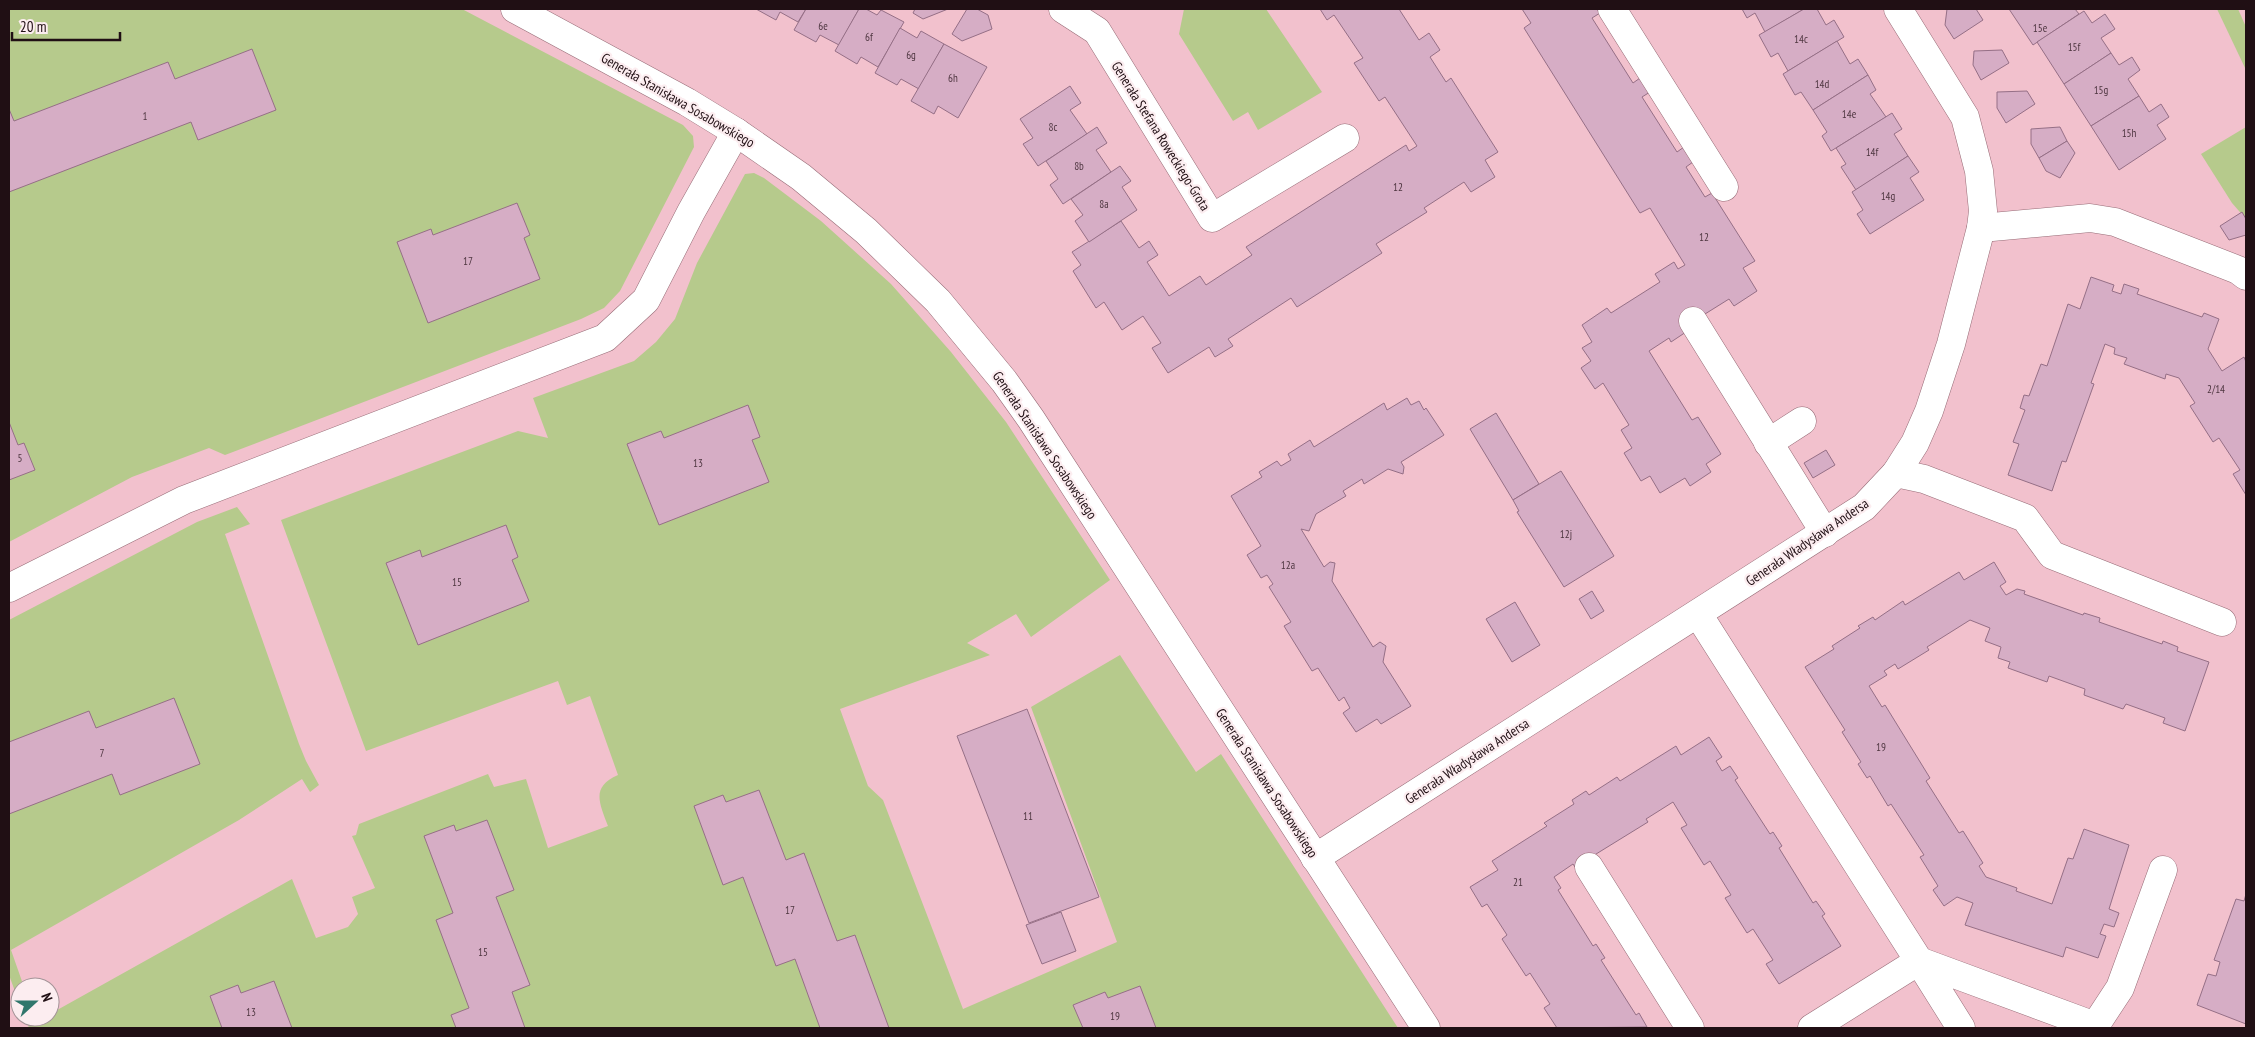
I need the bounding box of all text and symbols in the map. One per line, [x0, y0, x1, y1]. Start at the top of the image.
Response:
scale bar [12, 10, 120, 42]
text: 20 m [20, 17, 46, 36]
house number: 6e [818, 19, 828, 33]
house number: 15e [2033, 21, 2048, 35]
house number: 6f [865, 30, 874, 44]
house number: 14c [1794, 32, 1808, 46]
house number: 15f [2068, 40, 2082, 54]
house number: 6g [906, 48, 916, 62]
street label: Generała Stanisława Sosabowskiego [598, 49, 758, 151]
street label: Generała Stefana Roweckiego-Grota [1108, 58, 1214, 214]
house number: 6h [948, 71, 958, 85]
house number: 14d [1815, 77, 1830, 91]
house number: 15g [2094, 83, 2109, 97]
house number: 14e [1842, 107, 1857, 121]
house number: 1 [143, 109, 148, 123]
house number: 8c [1049, 120, 1058, 134]
house number: 15h [2122, 126, 2137, 140]
house number: 14f [1866, 145, 1880, 159]
house number: 8b [1074, 159, 1084, 173]
house number: 12 [1393, 180, 1403, 194]
house number: 14g [1881, 189, 1896, 203]
house number: 8a [1099, 197, 1109, 211]
house number: 12 [1699, 230, 1709, 244]
house number: 17 [463, 254, 473, 268]
street label: Generała Stanisława Sosabowskiego [989, 368, 1101, 522]
house number: 2/14 [2207, 382, 2225, 396]
house number: 5 [18, 451, 23, 465]
house number: 13 [693, 456, 703, 470]
street label: Generała Władysława Andersa [1742, 494, 1872, 590]
house number: 12j [1560, 527, 1572, 541]
house number: 12a [1281, 558, 1295, 572]
house number: 15 [452, 575, 462, 589]
street label: Generała Stanisława Sosabowskiego [1212, 705, 1322, 861]
street label: Generała Władysława Andersa [1402, 714, 1532, 808]
house number: 19 [1876, 740, 1886, 754]
house number: 7 [100, 746, 105, 760]
house number: 11 [1023, 809, 1033, 823]
house number: 21 [1513, 875, 1523, 889]
house number: 17 [785, 903, 795, 917]
house number: 15 [478, 945, 488, 959]
north arrow [10, 977, 60, 1027]
text: N [37, 991, 57, 1004]
house number: 13 [246, 1005, 256, 1019]
house number: 19 [1110, 1009, 1120, 1023]

